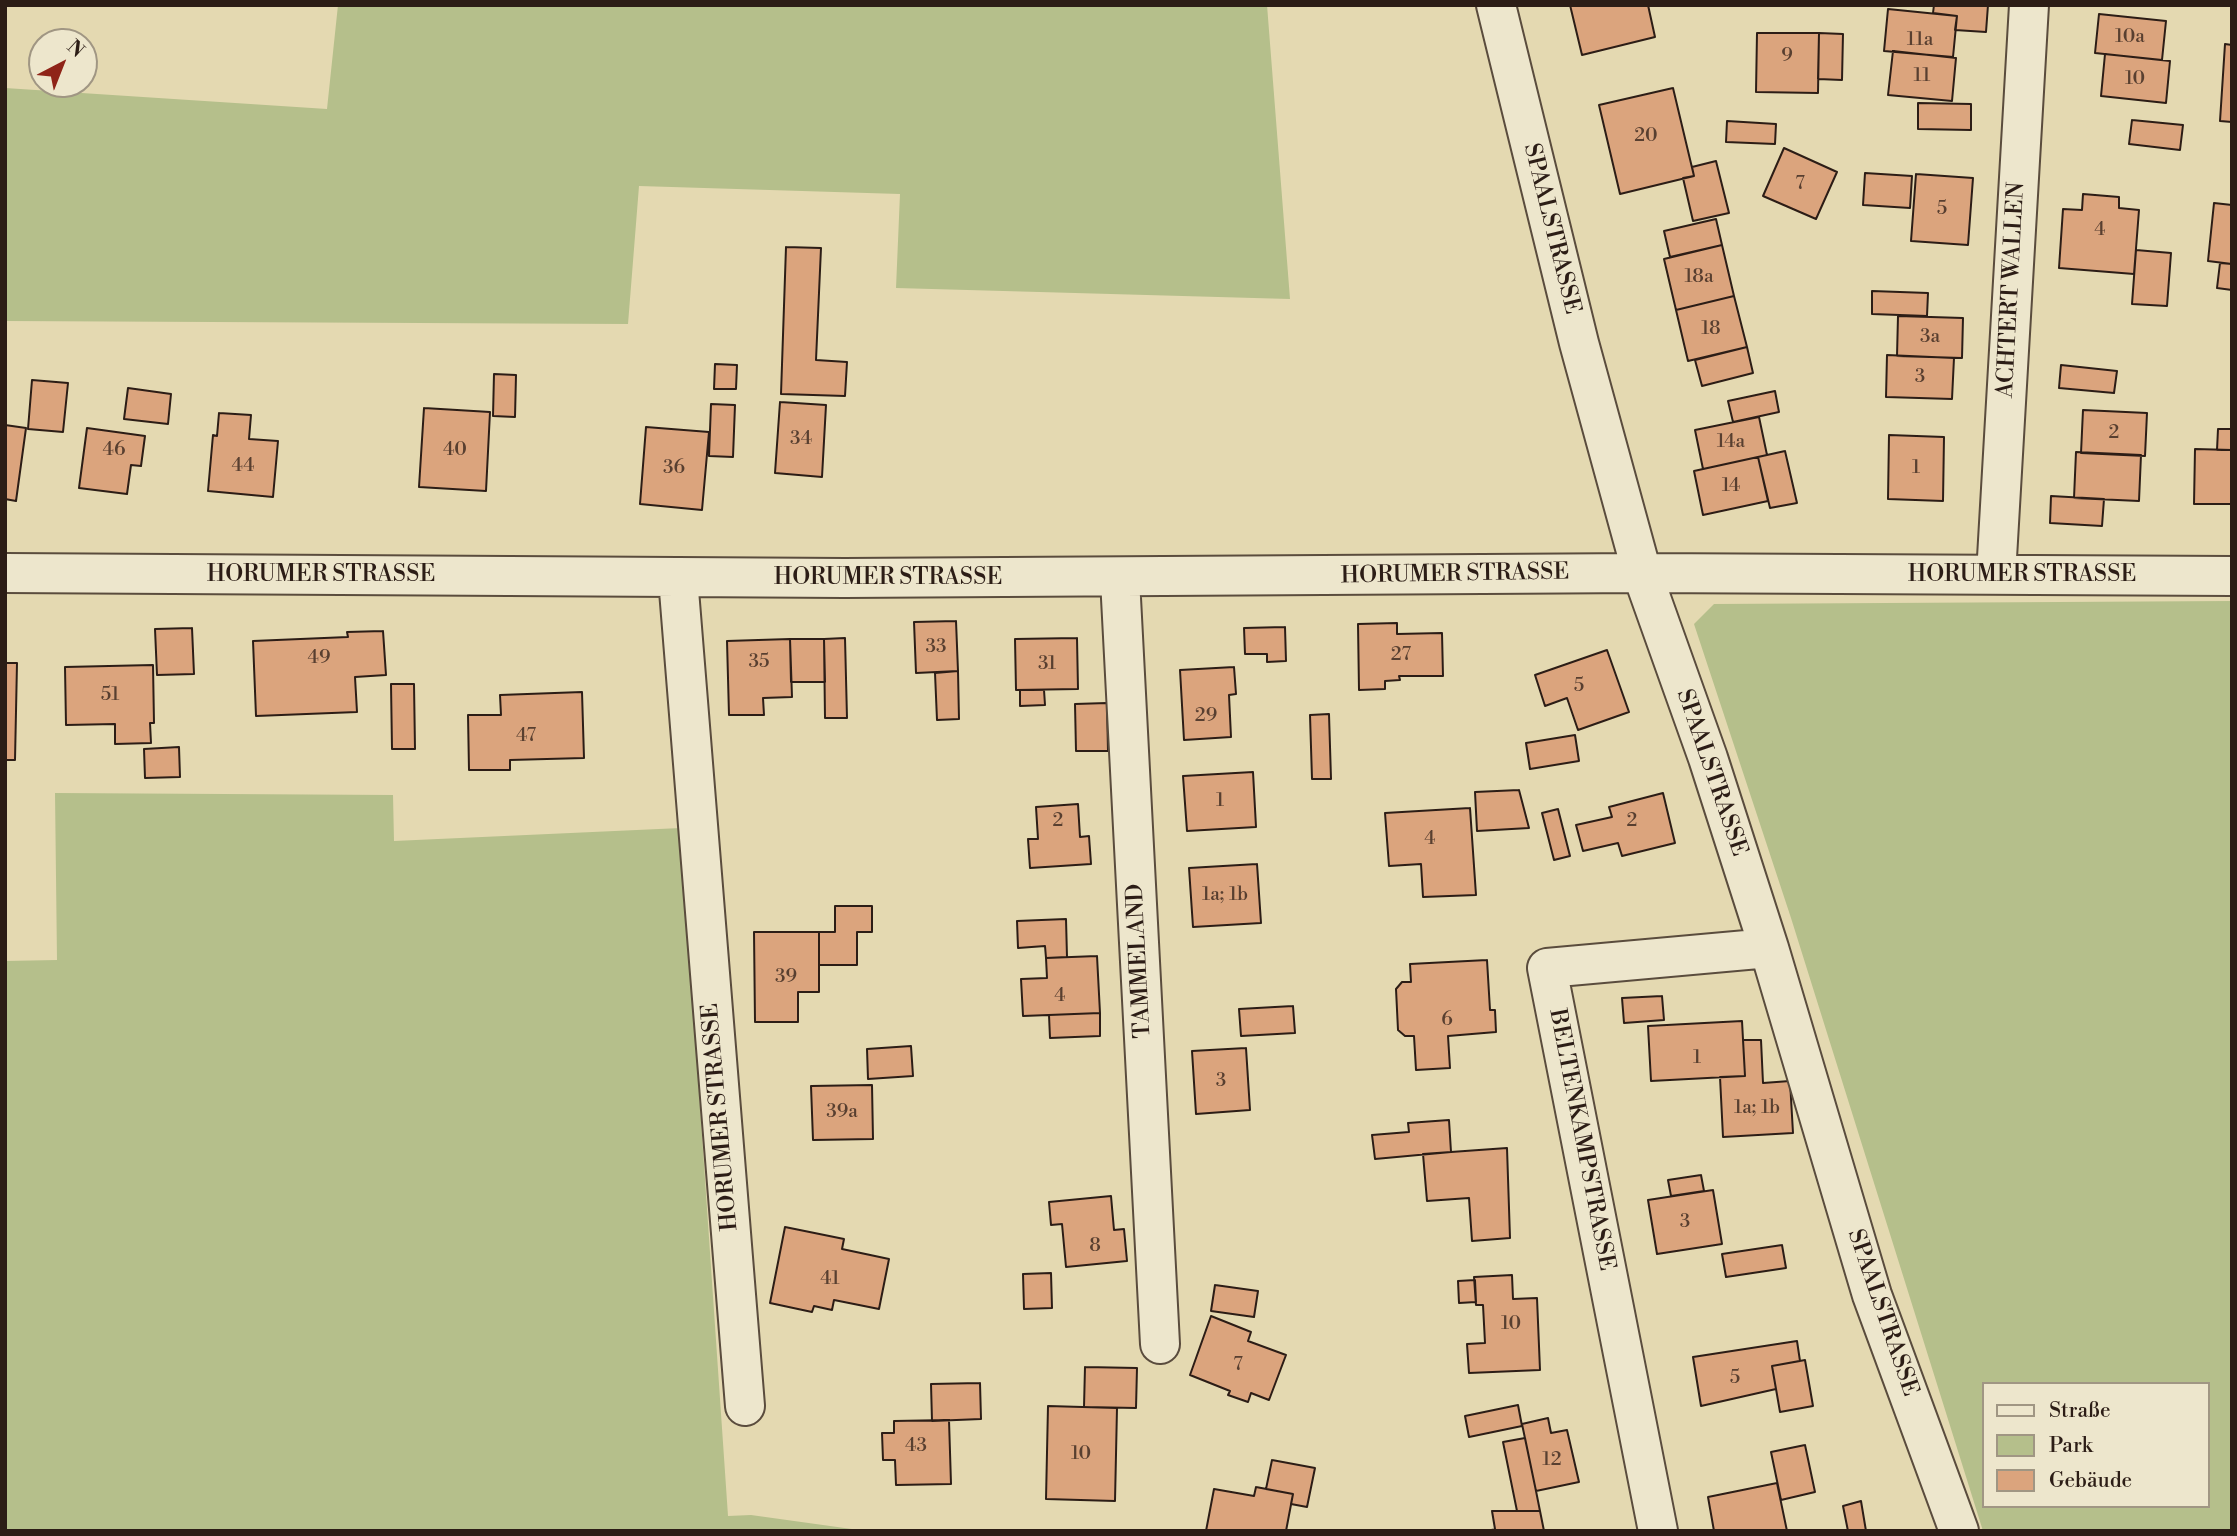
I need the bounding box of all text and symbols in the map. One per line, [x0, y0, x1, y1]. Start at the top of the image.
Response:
house number: 10a [2115, 26, 2145, 48]
north arrow [28, 28, 98, 98]
house number: 11a [1907, 29, 1933, 51]
text: N [62, 35, 89, 63]
house number: 9 [1781, 45, 1793, 67]
house number: 11 [1914, 65, 1930, 87]
house number: 10 [2125, 68, 2145, 90]
house number: 20 [1634, 125, 1658, 147]
street label: SPAALSTRASSE [1516, 141, 1586, 317]
house number: 7 [1795, 173, 1805, 195]
street label: ACHTERT WALLEN [1993, 181, 2031, 399]
house number: 5 [1937, 198, 1947, 220]
house number: 4 [2094, 219, 2106, 241]
house number: 18a [1684, 266, 1714, 288]
house number: 18 [1701, 318, 1721, 340]
house number: 3a [1920, 326, 1940, 348]
house number: 3 [1915, 366, 1925, 388]
house number: 2 [2109, 422, 2119, 444]
house number: 34 [790, 428, 812, 450]
house number: 14a [1717, 431, 1745, 453]
house number: 46 [103, 439, 125, 461]
house number: 40 [443, 439, 467, 461]
house number: 44 [232, 455, 254, 477]
house number: 36 [663, 457, 685, 479]
house number: 1 [1912, 457, 1920, 479]
house number: 14 [1722, 475, 1740, 497]
street label: HORUMER STRASSE [1340, 559, 1570, 591]
street label: HORUMER STRASSE [207, 561, 435, 589]
street label: HORUMER STRASSE [1908, 561, 2136, 589]
street label: HORUMER STRASSE [774, 564, 1002, 592]
house number: 33 [926, 636, 946, 658]
house number: 27 [1391, 644, 1411, 666]
house number: 49 [308, 647, 330, 669]
house number: 35 [749, 651, 769, 673]
house number: 31 [1038, 653, 1056, 675]
house number: 5 [1574, 675, 1584, 697]
house number: 51 [101, 684, 119, 706]
street label: SPAALSTRASSE [1670, 686, 1752, 860]
house number: 29 [1195, 705, 1217, 727]
house number: 47 [516, 725, 536, 747]
house number: 1 [1216, 790, 1224, 812]
house number: 2 [1053, 810, 1063, 832]
house number: 2 [1627, 810, 1637, 832]
house number: 4 [1424, 828, 1436, 850]
street label: TAMMELAND [1122, 883, 1158, 1039]
house number: 1a; 1b [1202, 884, 1248, 906]
house number: 39 [775, 966, 797, 988]
house number: 4 [1054, 985, 1066, 1007]
street label: HORUMER STRASSE [697, 1002, 745, 1232]
street label: BELTENKAMPSTRASSE [1542, 1007, 1620, 1273]
house number: 6 [1441, 1009, 1453, 1031]
house number: 1 [1693, 1047, 1701, 1069]
house number: 3 [1216, 1070, 1226, 1092]
house number: 1a; 1b [1734, 1097, 1780, 1119]
house number: 39a [826, 1101, 858, 1123]
house number: 3 [1680, 1211, 1690, 1233]
street label: SPAALSTRASSE [1841, 1226, 1923, 1400]
house number: 8 [1089, 1235, 1101, 1257]
house number: 41 [820, 1268, 840, 1290]
house number: 10 [1501, 1313, 1521, 1335]
house number: 7 [1233, 1354, 1243, 1376]
house number: 5 [1730, 1367, 1740, 1389]
legend [1982, 1382, 2209, 1508]
text: Straße [2049, 1398, 2111, 1424]
text: Park [2049, 1433, 2093, 1459]
house number: 43 [905, 1435, 927, 1457]
house number: 10 [1071, 1443, 1091, 1465]
house number: 12 [1542, 1449, 1562, 1471]
text: Gebäude [2049, 1468, 2132, 1494]

